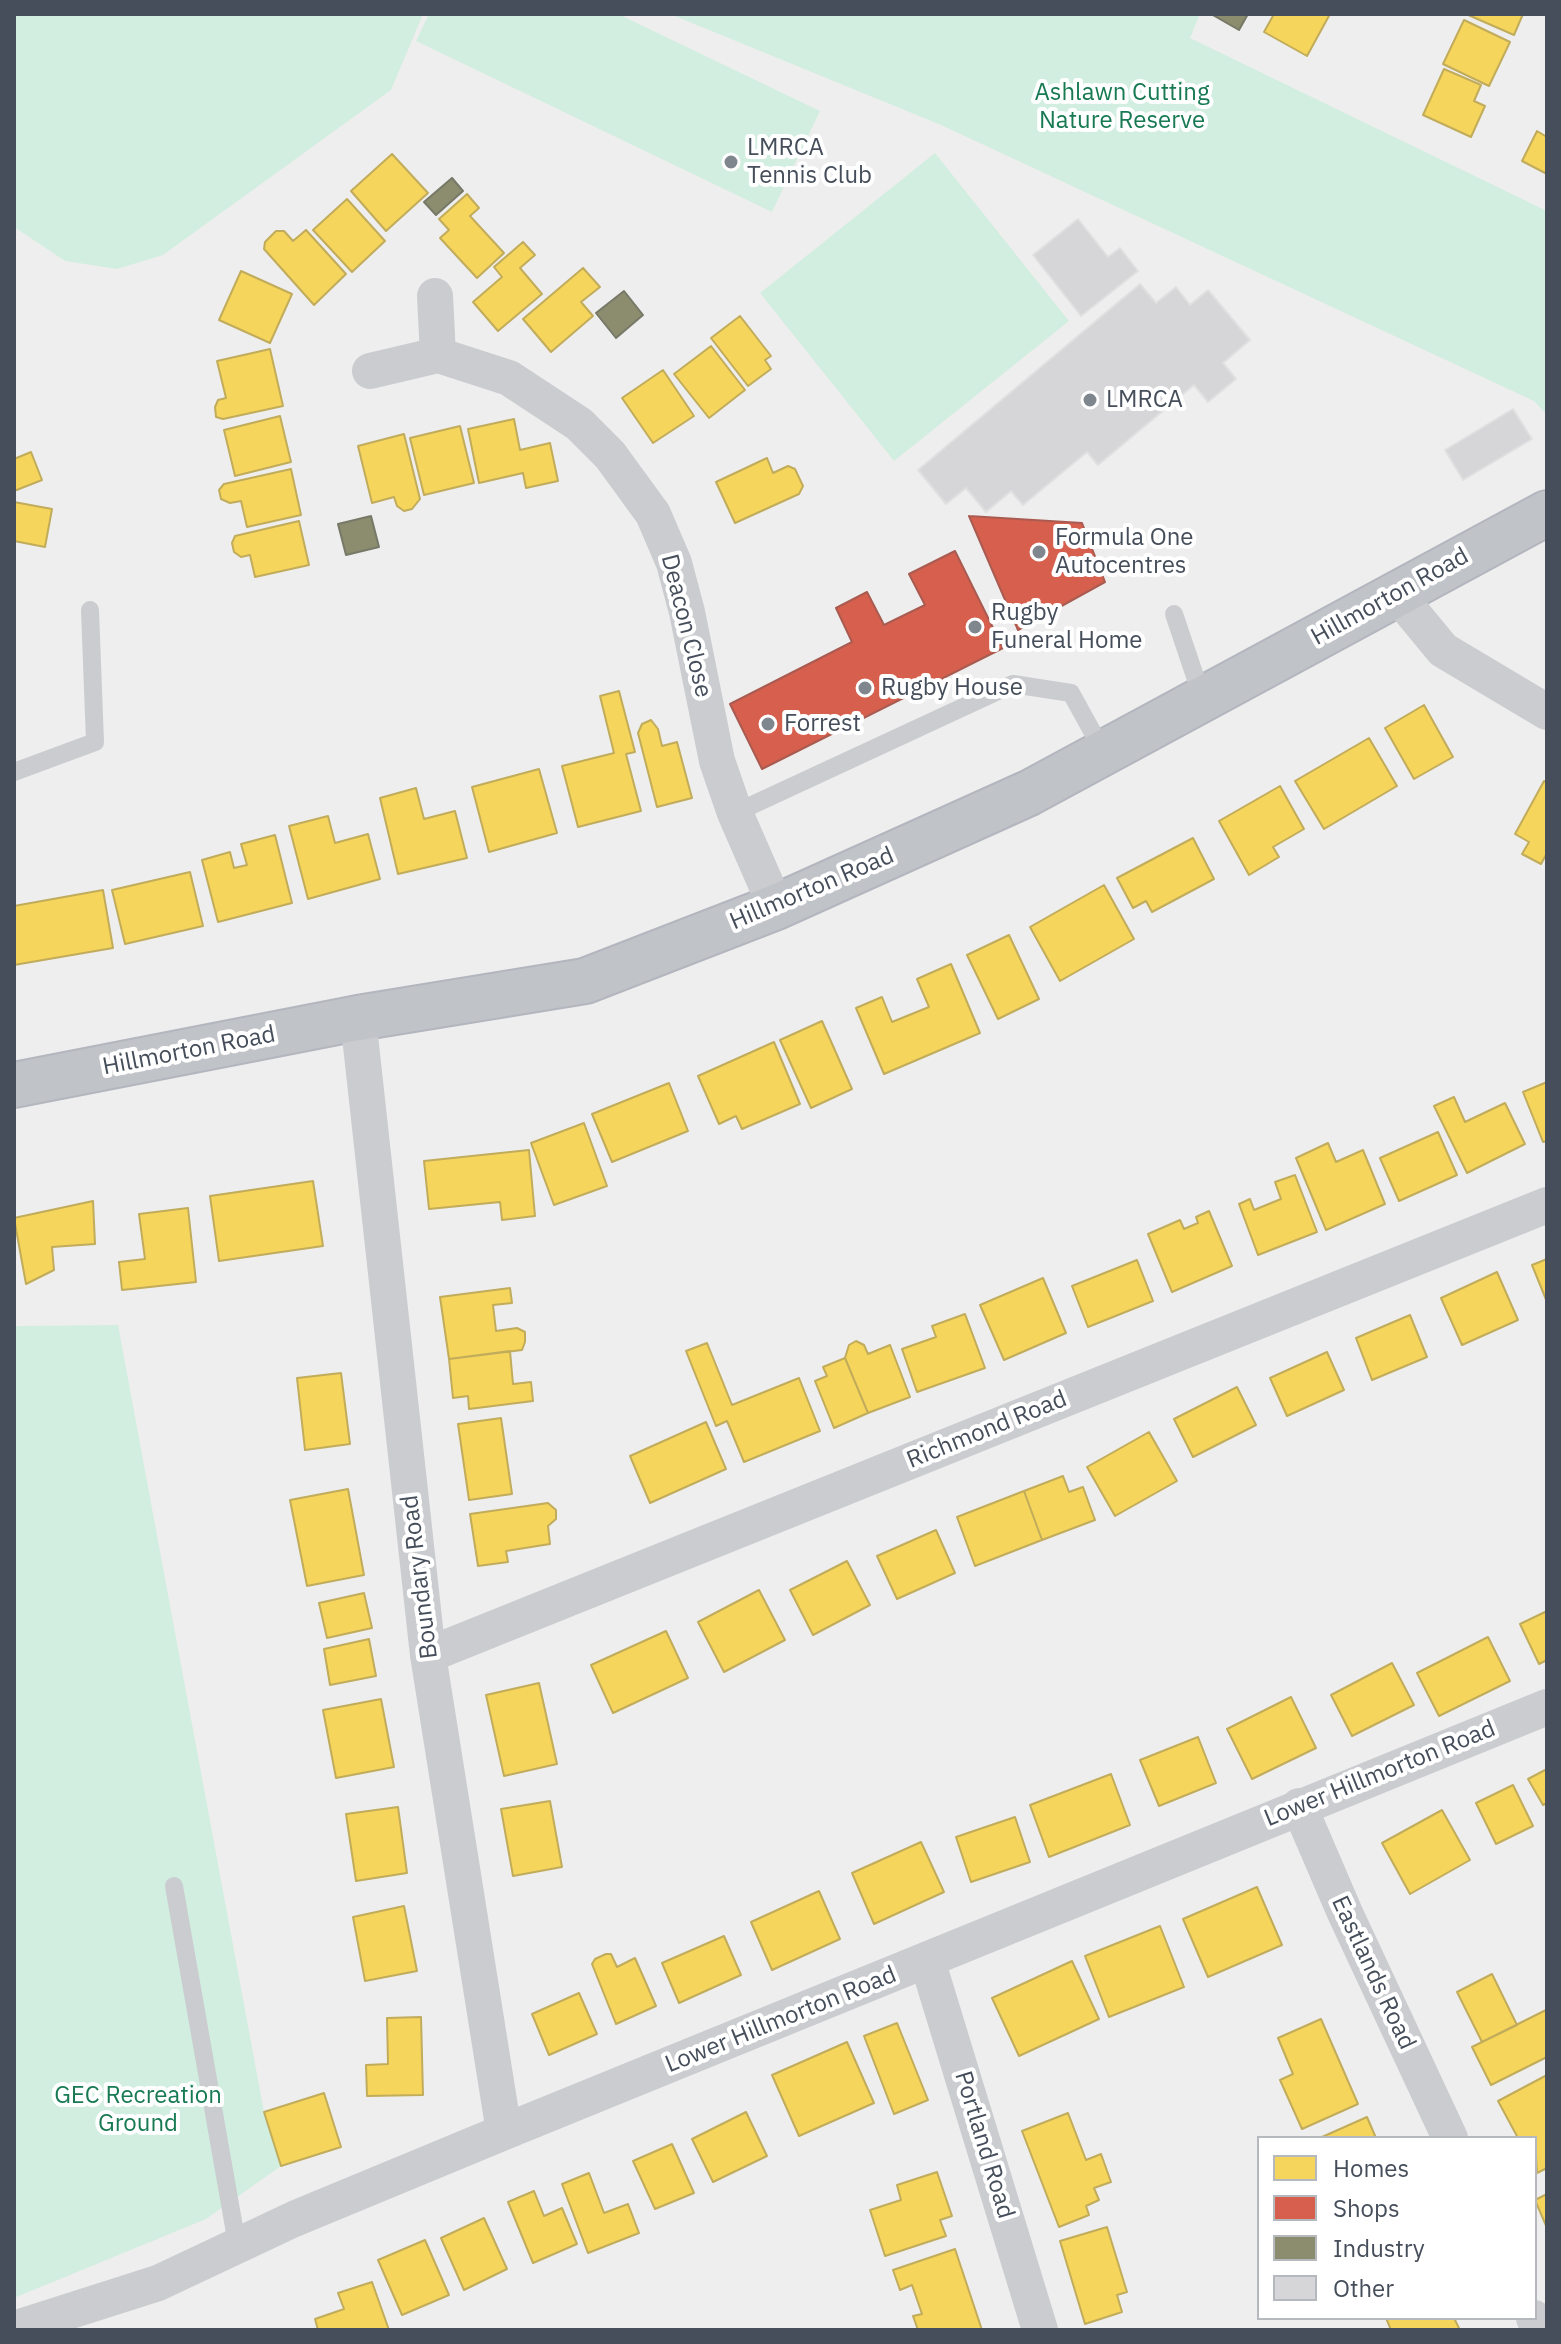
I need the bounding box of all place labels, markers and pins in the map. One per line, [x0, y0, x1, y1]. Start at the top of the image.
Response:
place label: LMRCA Tennis Club [747, 134, 872, 190]
marker: LMRCA Tennis Club [722, 153, 740, 171]
place label: LMRCA [1106, 386, 1183, 414]
marker: LMRCA [1081, 391, 1099, 409]
place label: Formula One Autocentres [1055, 524, 1193, 580]
marker: Formula One Autocentres [1030, 543, 1048, 561]
place label: Rugby Funeral Home [991, 599, 1143, 655]
marker: Rugby Funeral Home [966, 618, 984, 636]
place label: Rugby House [881, 674, 1023, 702]
marker: Rugby House [856, 679, 874, 697]
place label: Forrest [784, 710, 861, 738]
marker: Forrest [759, 715, 777, 733]

